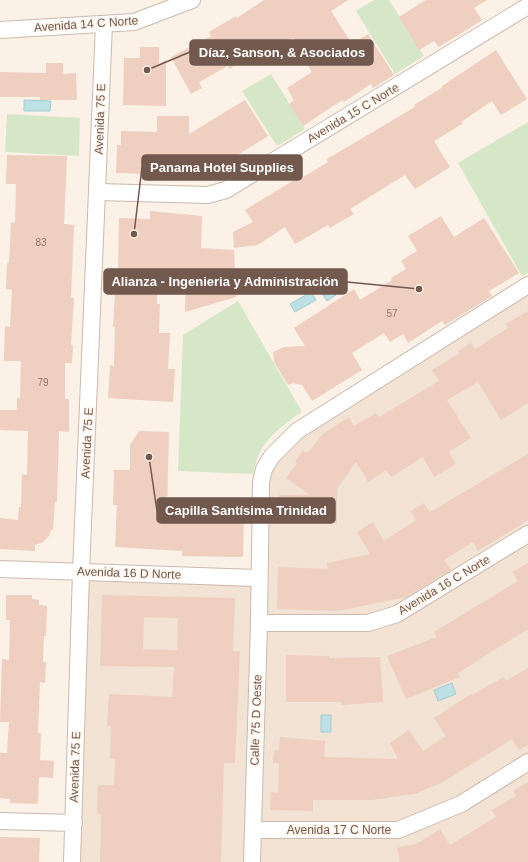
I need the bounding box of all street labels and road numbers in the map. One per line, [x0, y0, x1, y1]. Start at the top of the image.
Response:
street label: Avenida 14 C Norte [33, 13, 139, 35]
street label: Avenida 15 C Norte [305, 80, 402, 146]
street label: Avenida 75 E [92, 83, 108, 155]
street label: Avenida 75 E [78, 407, 96, 479]
street label: Avenida 16 C Norte [396, 552, 493, 618]
street label: Avenida 16 D Norte [77, 564, 182, 582]
street label: Calle 75 D Oeste [247, 674, 265, 766]
street label: Avenida 75 E [67, 731, 83, 803]
street label: Avenida 17 C Norte [287, 823, 392, 837]

